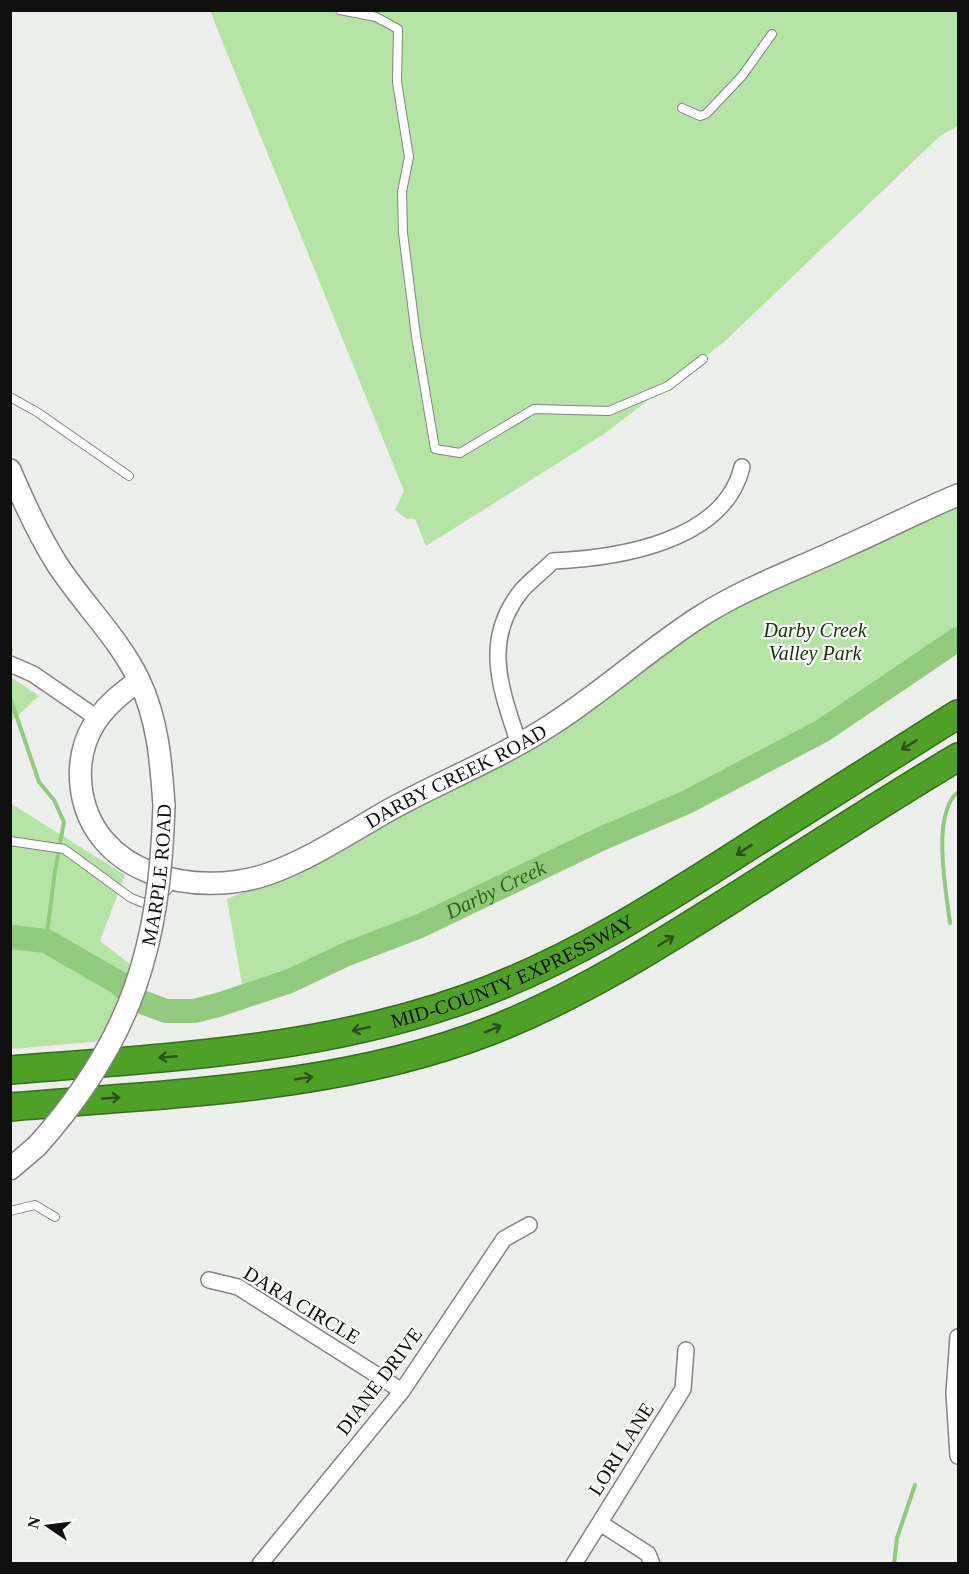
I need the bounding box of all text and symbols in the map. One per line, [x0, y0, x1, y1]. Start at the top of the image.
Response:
park label: Darby Creek Valley Park [762, 619, 868, 665]
street label: DARBY CREEK ROAD [361, 720, 551, 833]
one-way arrow [901, 739, 918, 751]
street label: MARPLE ROAD [137, 803, 175, 948]
one-way arrow [736, 844, 753, 856]
water label: Darby Creek [441, 855, 550, 924]
street label: MID-COUNTY EXPRESSWAY [388, 910, 637, 1032]
one-way arrow [657, 934, 674, 946]
one-way arrow [483, 1023, 502, 1034]
one-way arrow [352, 1024, 371, 1035]
one-way arrow [159, 1052, 179, 1063]
one-way arrow [294, 1072, 314, 1083]
one-way arrow [100, 1092, 120, 1103]
street label: DARA CIRCLE [240, 1262, 364, 1348]
street label: DIANE DRIVE [332, 1323, 426, 1439]
street label: LORI LANE [584, 1399, 658, 1499]
north arrow [18, 1496, 78, 1556]
text: N [24, 1514, 44, 1530]

